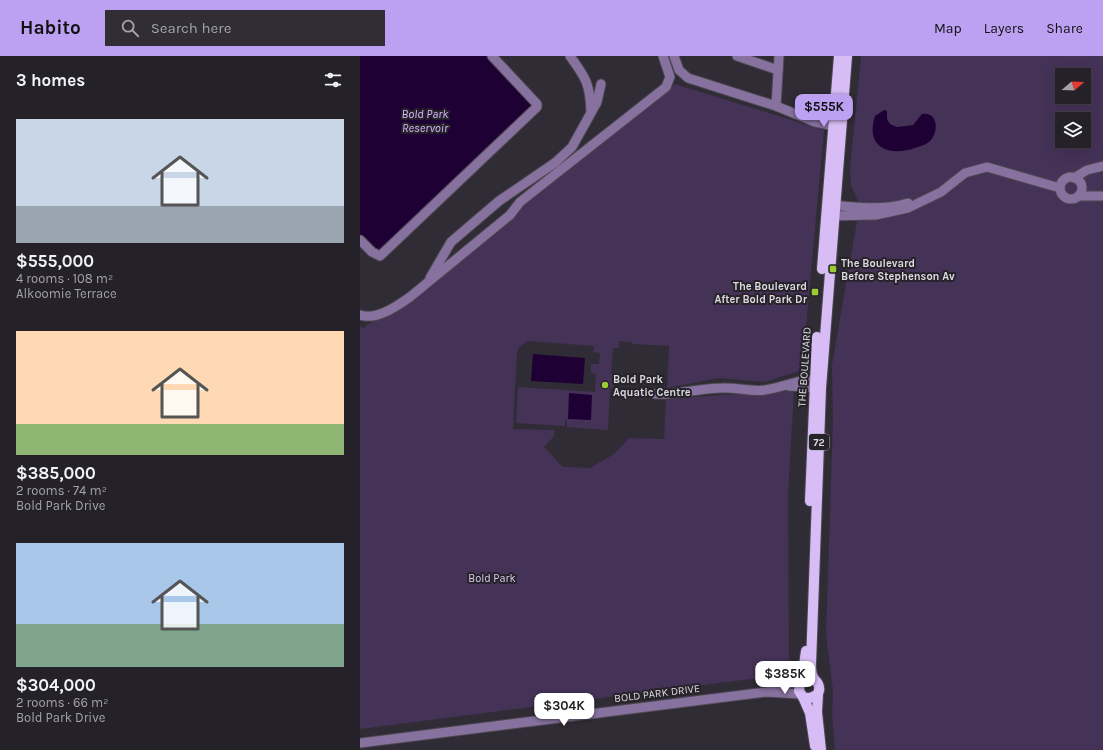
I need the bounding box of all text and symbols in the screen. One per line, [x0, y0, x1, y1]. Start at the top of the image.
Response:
search box [105, 10, 385, 46]
text: Habito [20, 17, 81, 39]
icon: search [119, 17, 141, 39]
text: Search here [151, 19, 231, 37]
text: Map [934, 20, 962, 37]
text: Layers [984, 20, 1024, 37]
text: Share [1046, 20, 1083, 37]
north arrow [1055, 68, 1091, 104]
map controls [1055, 68, 1091, 148]
icon: filters [322, 69, 344, 91]
text: 3 homes [16, 70, 85, 90]
pin: $555K [796, 94, 852, 128]
text: $555K [804, 99, 844, 114]
water label: Bold Park Reservoir [402, 107, 449, 135]
button: layers [1055, 112, 1091, 148]
icon: home [144, 145, 216, 217]
text: $555,000 [16, 251, 94, 271]
place label: The Boulevard Before Stephenson Av [841, 257, 955, 283]
marker: The Boulevard Before Stephenson Av [828, 264, 838, 274]
text: 4 rooms · 108 m² [16, 271, 113, 286]
place label: The Boulevard After Bold Park Dr [714, 280, 808, 306]
text: Alkoomie Terrace [16, 286, 117, 301]
marker: The Boulevard After Bold Park Dr [810, 287, 820, 297]
street label: THE BOULEVARD [795, 327, 814, 408]
icon: home [144, 357, 216, 429]
place label: Bold Park Aquatic Centre [613, 373, 691, 399]
marker: Bold Park Aquatic Centre [600, 380, 610, 390]
road number: 72 [809, 434, 829, 450]
text: $385,000 [16, 463, 96, 483]
text: 2 rooms · 74 m² [16, 483, 107, 498]
text: Bold Park Drive [16, 498, 105, 513]
icon: home [144, 569, 216, 641]
park label: Bold Park [468, 572, 516, 585]
pin: $385K [757, 661, 813, 695]
text: $385K [764, 666, 806, 681]
text: $304,000 [16, 675, 96, 695]
street label: BOLD PARK DRIVE [613, 682, 701, 705]
pin: $304K [536, 693, 592, 727]
text: 2 rooms · 66 m² [16, 695, 108, 710]
text: $304K [543, 698, 585, 713]
text: Bold Park Drive [16, 710, 105, 725]

